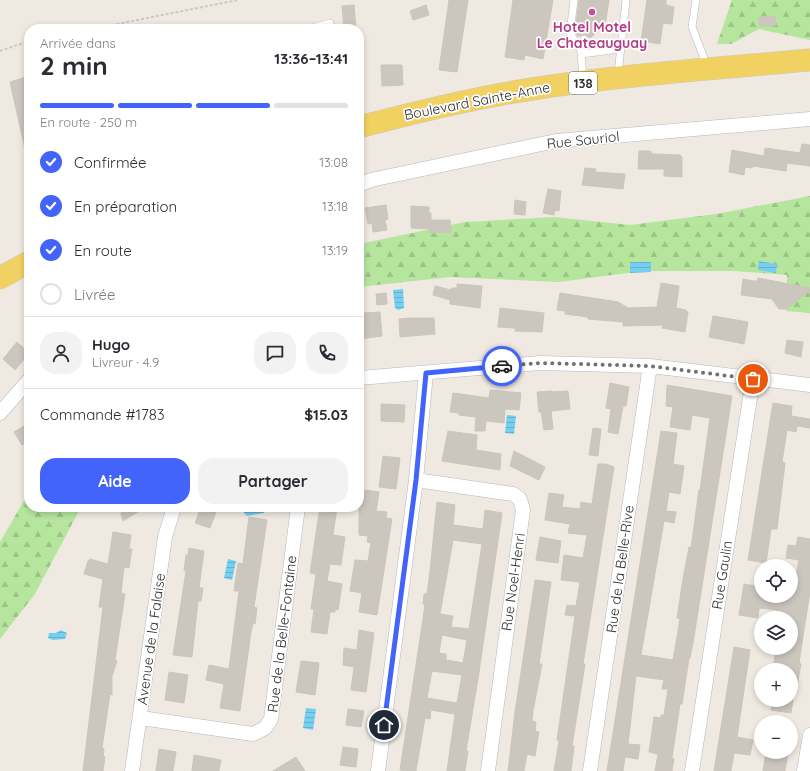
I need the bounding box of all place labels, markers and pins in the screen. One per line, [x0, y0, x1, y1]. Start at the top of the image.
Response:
marker: Hotel Motel Le Chateauguay [587, 7, 597, 17]
place label: Hotel Motel Le Chateauguay [537, 18, 647, 52]
pin [736, 362, 770, 396]
pin [367, 708, 401, 742]

